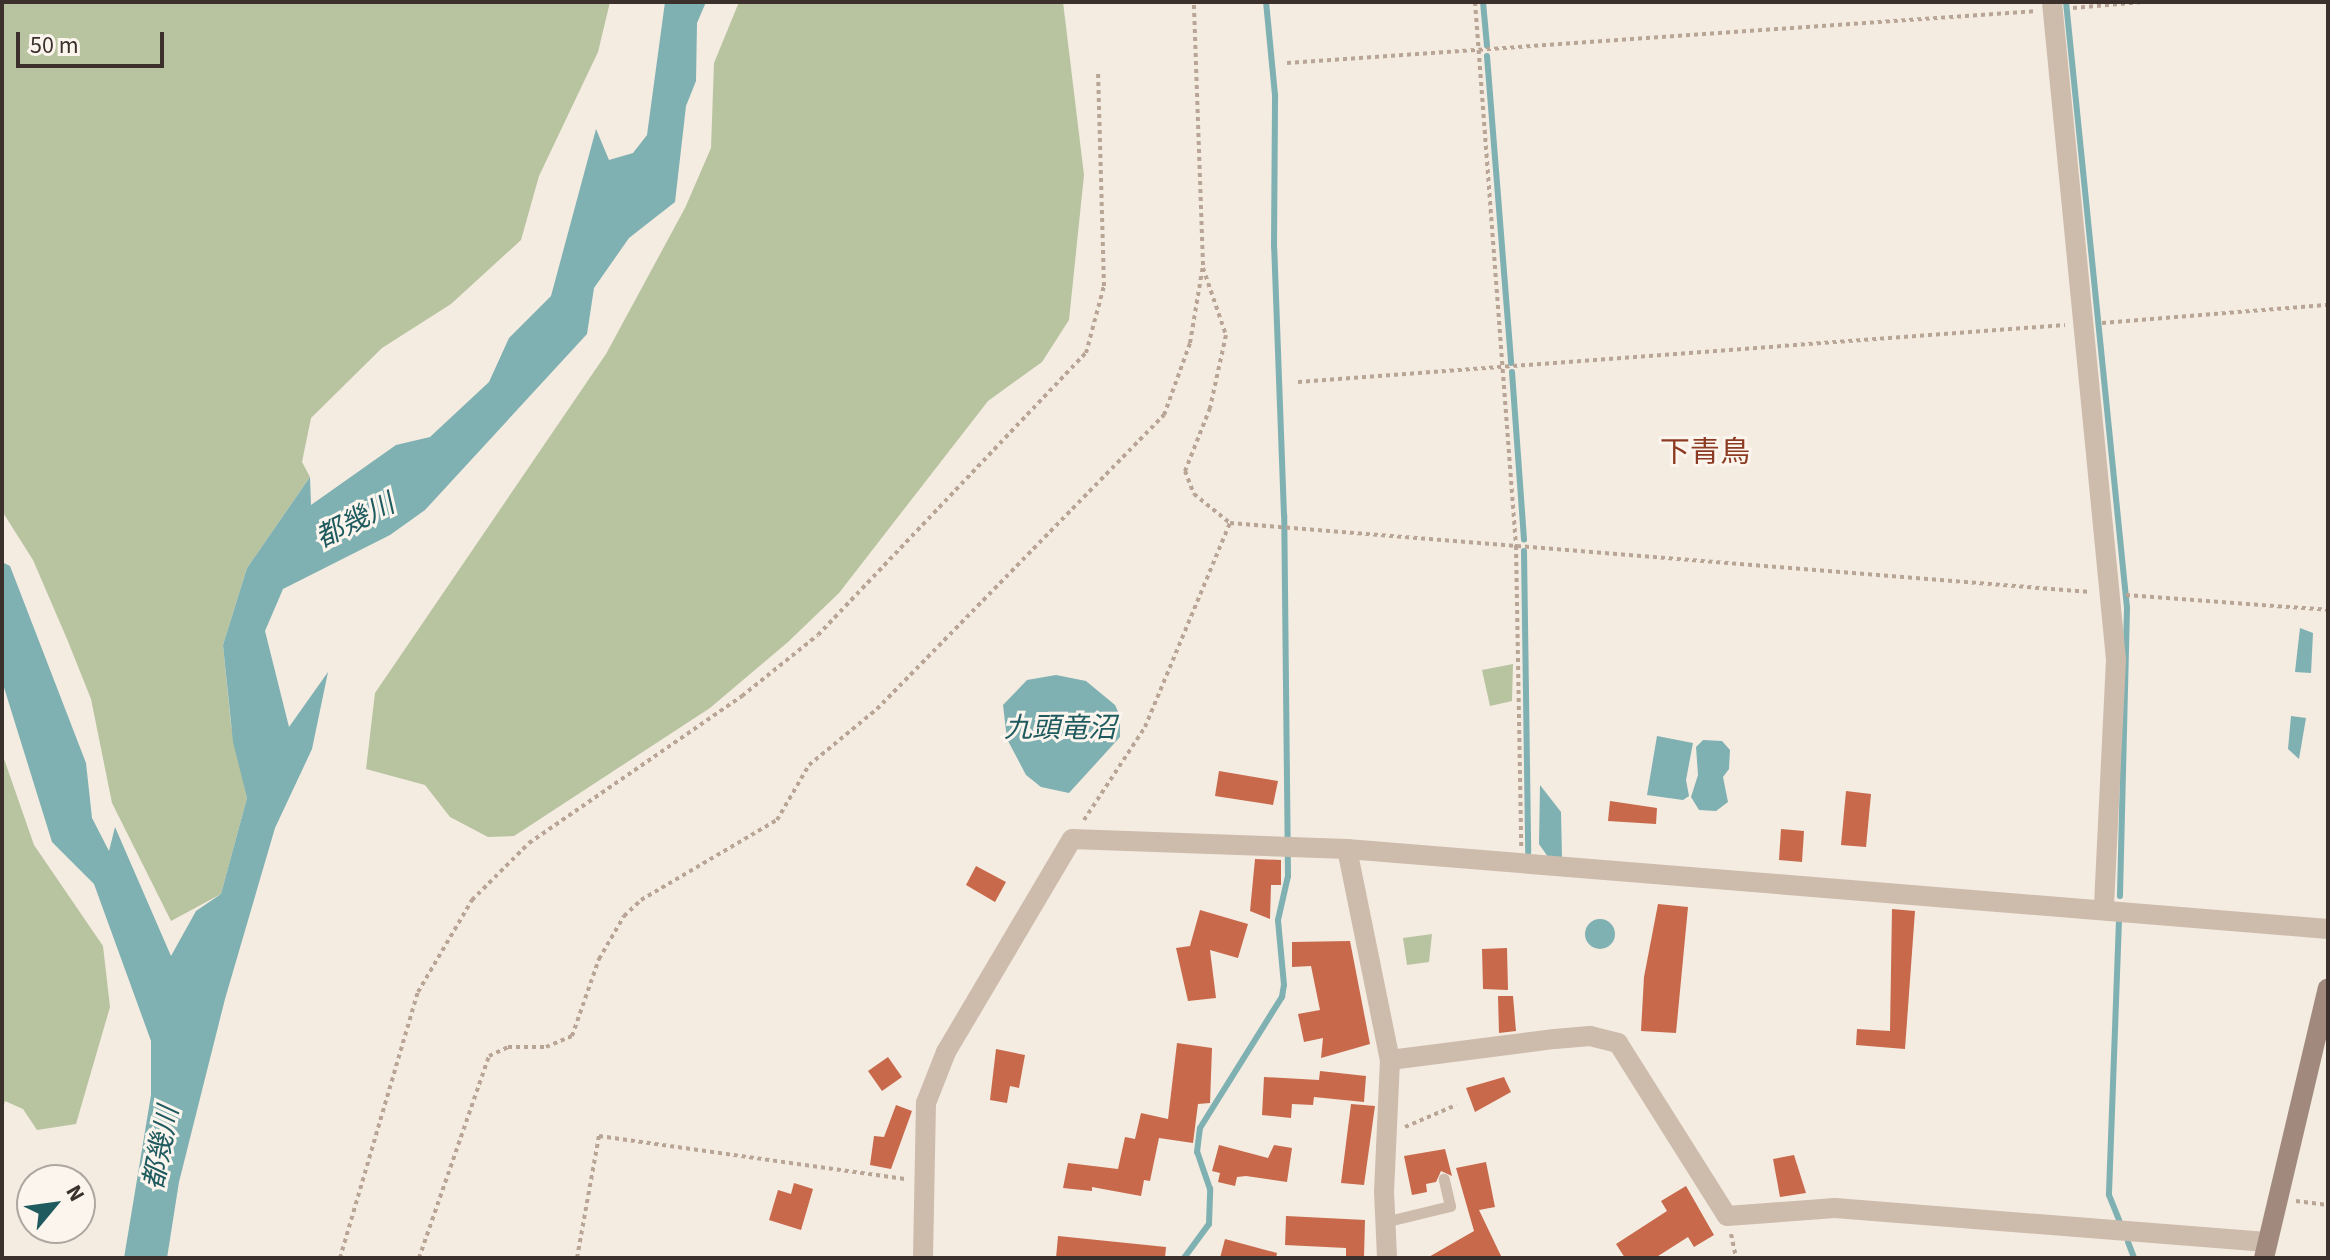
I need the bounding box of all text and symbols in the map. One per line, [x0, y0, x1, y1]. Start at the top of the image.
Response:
scale bar [20, 16, 168, 66]
text: 50 m [30, 28, 79, 63]
district label: 下青鳥 [1660, 435, 1750, 471]
water label: 都幾川 [310, 487, 400, 555]
water label: 九頭竜沼 [1004, 711, 1116, 745]
water label: 都幾川 [136, 1104, 186, 1192]
north arrow [16, 1164, 96, 1244]
text: N [58, 1179, 93, 1207]

